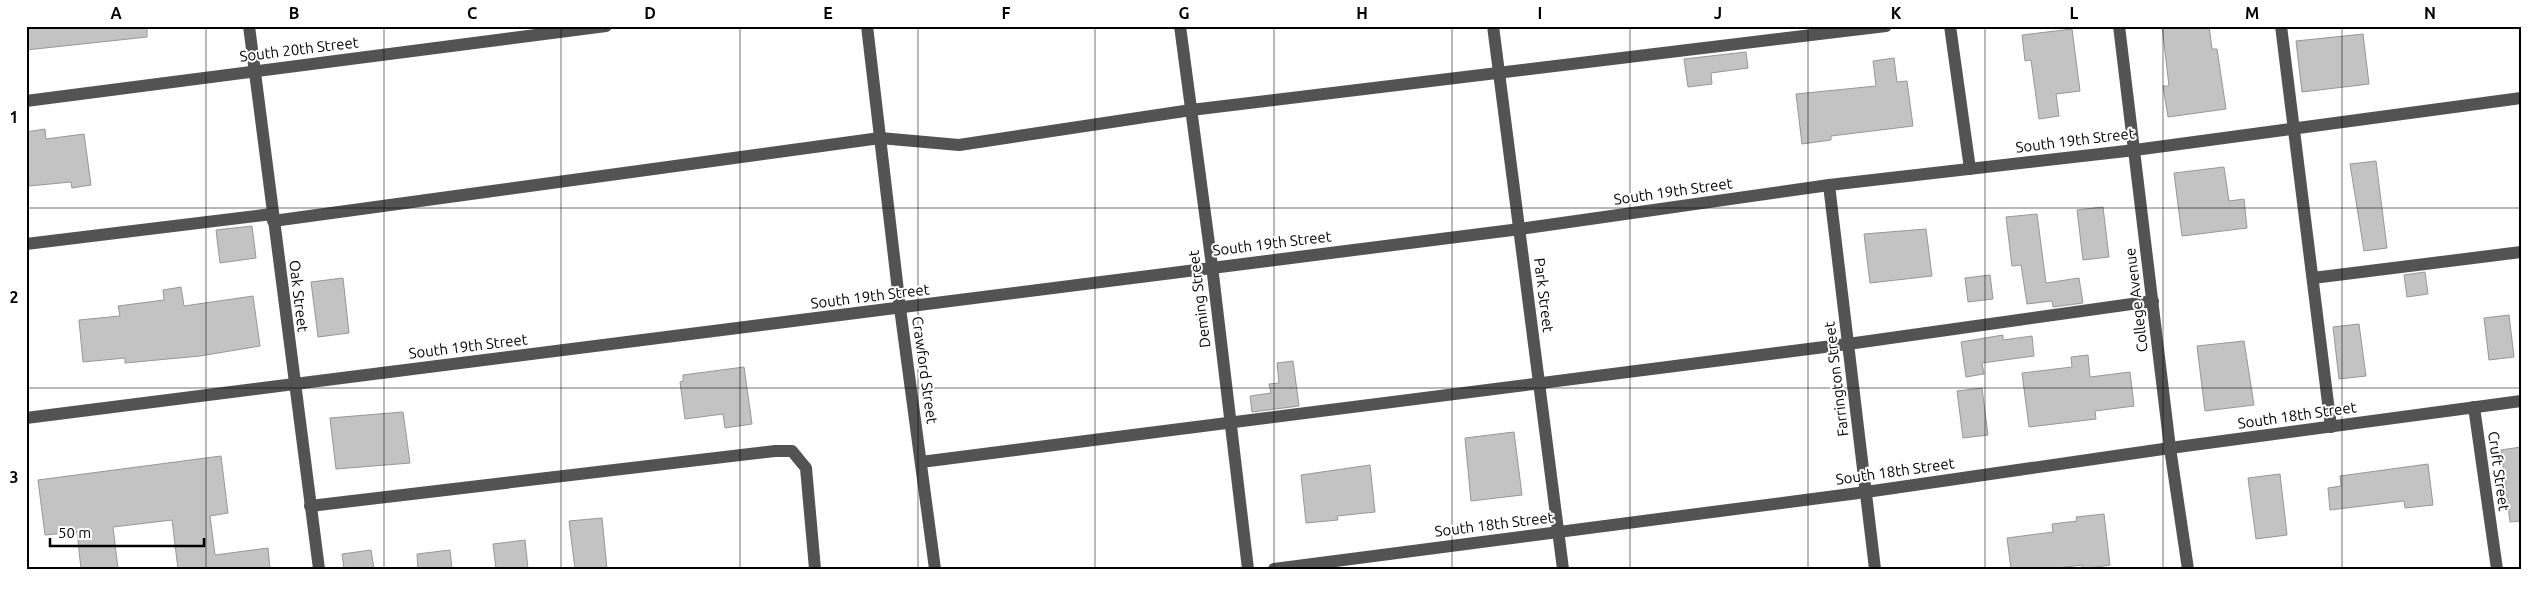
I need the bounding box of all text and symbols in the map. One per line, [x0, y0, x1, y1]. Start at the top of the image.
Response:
text: A [110, 4, 122, 22]
text: B [289, 4, 299, 22]
text: C [467, 4, 477, 22]
text: D [644, 4, 656, 22]
text: E [823, 4, 833, 22]
text: F [1002, 4, 1011, 22]
text: G [1178, 4, 1190, 22]
text: H [1356, 4, 1368, 22]
text: I [1538, 4, 1542, 22]
text: J [1714, 4, 1722, 22]
text: K [1891, 4, 1902, 22]
text: L [2070, 4, 2079, 22]
text: M [2245, 4, 2259, 22]
text: N [2424, 4, 2436, 22]
street label: South 20th Street [239, 33, 360, 65]
text: 1 [9, 108, 19, 126]
street label: South 19th Street [2015, 124, 2136, 156]
street label: South 19th Street [1613, 174, 1734, 208]
street label: South 19th Street [1212, 227, 1333, 259]
street label: College Avenue [2121, 247, 2151, 353]
street label: Deming Street [1185, 249, 1213, 349]
street label: Park Street [1531, 257, 1557, 333]
street label: Oak Street [286, 259, 312, 333]
street label: South 19th Street [810, 280, 931, 312]
text: 2 [9, 288, 19, 306]
street label: Crawford Street [909, 315, 941, 425]
street label: Farrington Street [1820, 320, 1851, 437]
street label: South 19th Street [408, 330, 529, 362]
street label: South 18th Street [2237, 398, 2358, 432]
street label: Cruft Street [2485, 430, 2513, 512]
street label: South 18th Street [1835, 454, 1956, 488]
text: 3 [9, 468, 19, 486]
street label: South 18th Street [1434, 508, 1555, 540]
scale bar [50, 515, 204, 547]
text: 50 m [58, 524, 91, 541]

